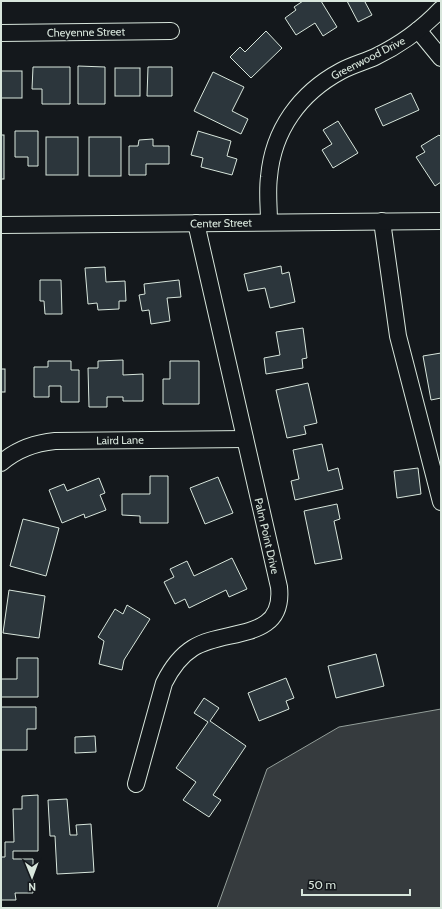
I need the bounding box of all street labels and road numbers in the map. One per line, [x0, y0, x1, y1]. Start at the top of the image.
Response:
street label: Cheyenne Street [47, 24, 125, 40]
street label: Greenwood Drive [329, 33, 408, 83]
street label: Center Street [190, 215, 252, 231]
street label: Laird Lane [96, 433, 144, 447]
street label: Palm Point Drive [251, 497, 283, 576]

